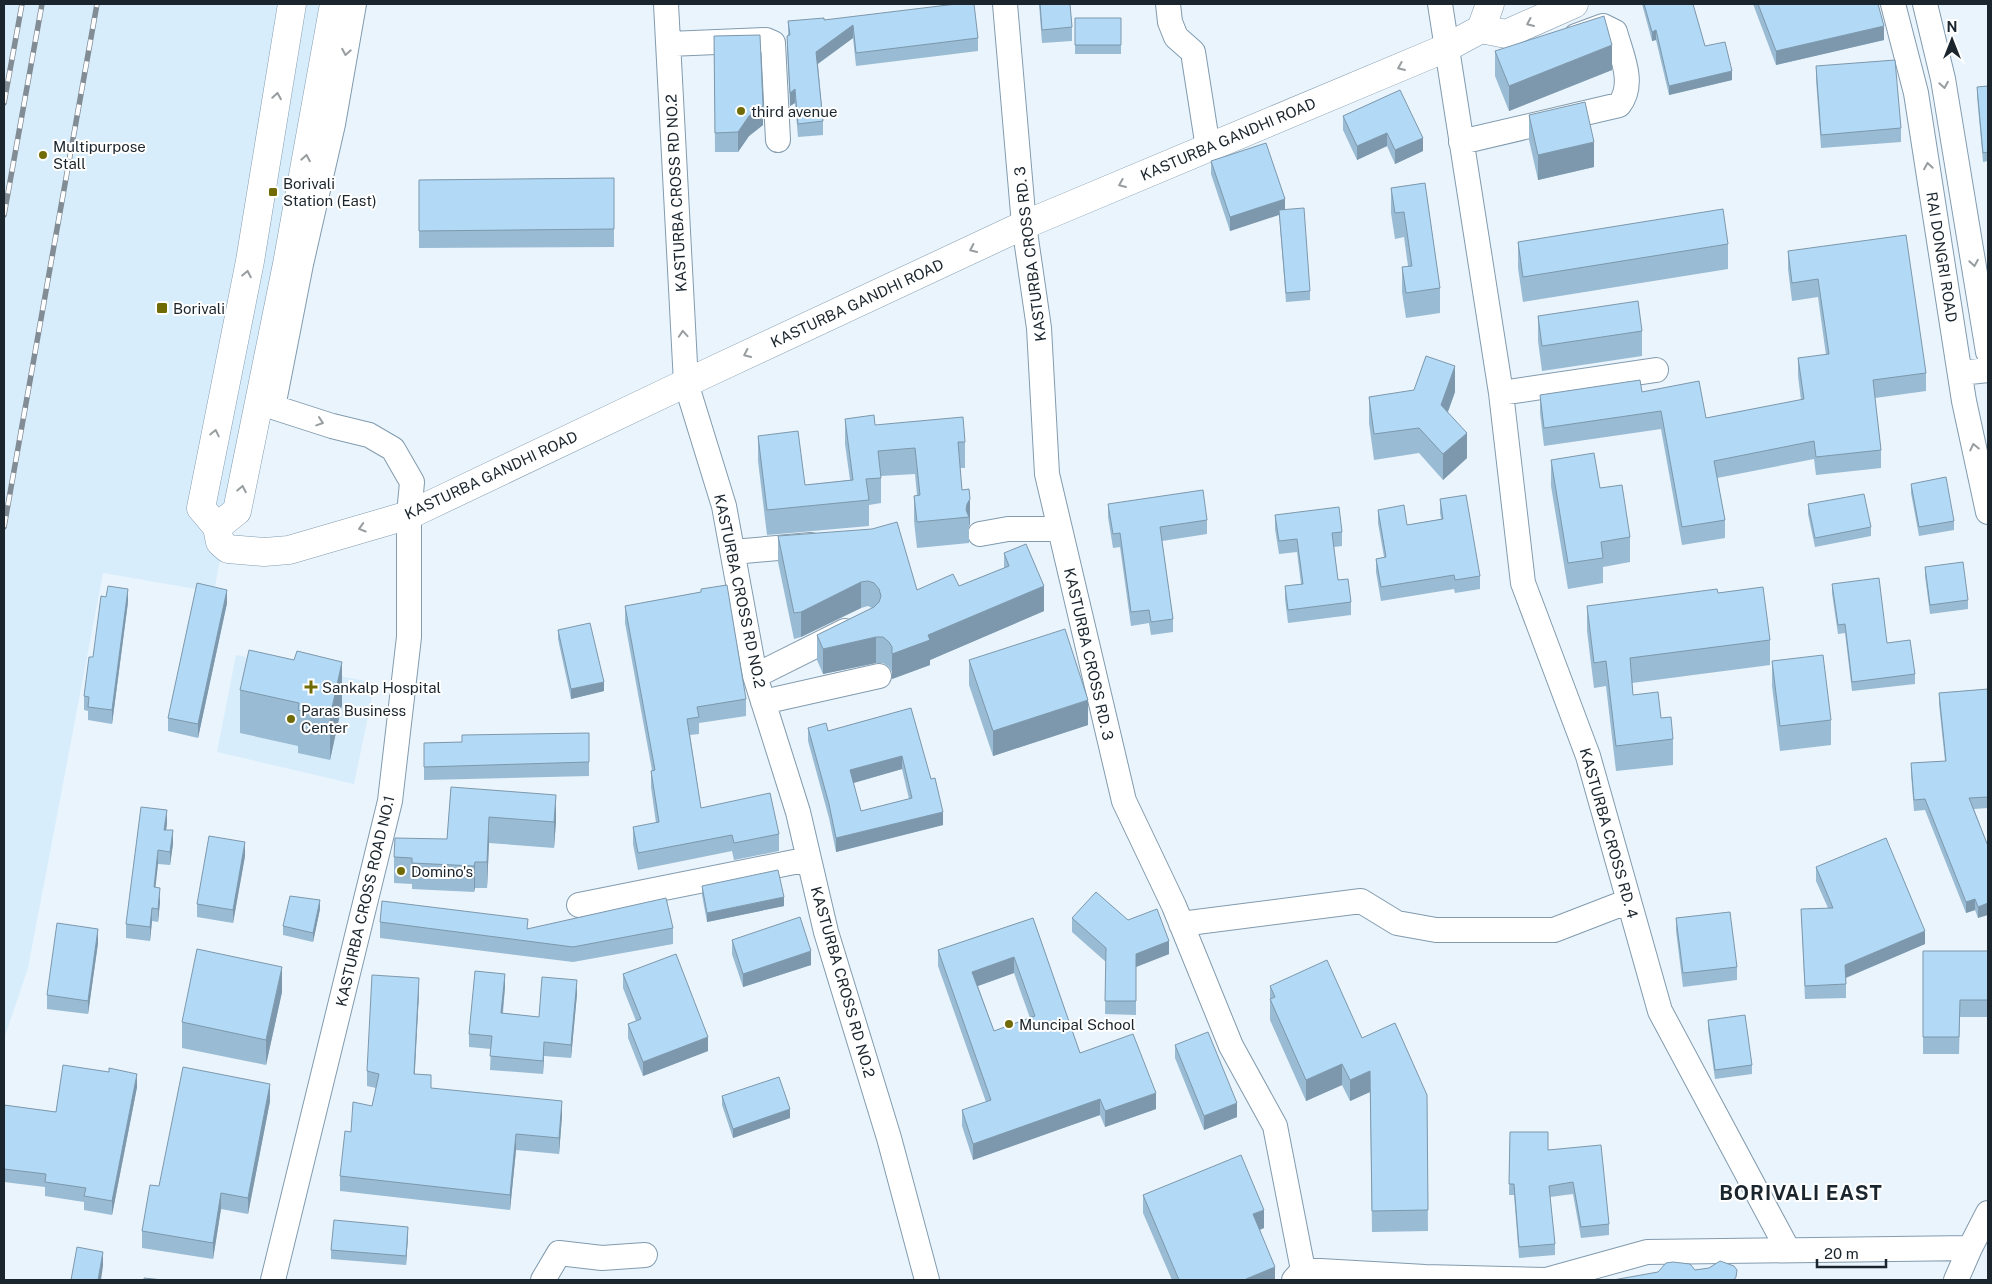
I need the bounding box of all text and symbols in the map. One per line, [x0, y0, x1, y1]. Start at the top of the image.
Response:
north arrow [1927, 15, 1977, 65]
one-way arrow [1526, 17, 1535, 28]
text: N [1947, 19, 1957, 35]
one-way arrow [341, 47, 351, 56]
one-way arrow [1397, 60, 1406, 71]
one-way arrow [1939, 81, 1949, 90]
one-way arrow [272, 92, 282, 100]
street label: KASTURBA CROSS RD NO.2 [662, 94, 690, 292]
street label: KASTURBA GANDHI ROAD [1138, 94, 1318, 184]
place label: third avenue [751, 103, 837, 120]
marker: third avenue [735, 105, 747, 117]
place label: Multipurpose Stall [53, 138, 146, 172]
marker: Multipurpose Stall [37, 149, 49, 161]
one-way arrow [301, 153, 311, 162]
one-way arrow [1923, 162, 1933, 170]
street label: KASTURBA CROSS RD. 3 [1011, 165, 1049, 343]
place label: Borivali Station (East) [283, 175, 377, 209]
one-way arrow [1119, 178, 1127, 188]
marker: Borivali Station (East) [267, 186, 279, 198]
street label: RAI DONGRI ROAD [1923, 190, 1961, 324]
one-way arrow [970, 242, 979, 252]
street label: KASTURBA GANDHI ROAD [768, 255, 946, 351]
one-way arrow [1968, 258, 1978, 267]
one-way arrow [241, 269, 252, 278]
place label: Borivali [173, 300, 225, 317]
marker: Borivali [155, 301, 169, 315]
one-way arrow [677, 330, 688, 338]
one-way arrow [743, 348, 752, 358]
one-way arrow [315, 417, 323, 427]
street label: KASTURBA GANDHI ROAD [402, 427, 580, 523]
one-way arrow [209, 428, 219, 437]
one-way arrow [1969, 443, 1980, 451]
one-way arrow [236, 484, 247, 493]
street label: KASTURBA CROSS RD NO.2 [711, 492, 769, 690]
one-way arrow [359, 523, 367, 533]
street label: KASTURBA CROSS RD. 3 [1061, 566, 1117, 742]
place label: Sankalp Hospital [322, 679, 441, 696]
marker: Sankalp Hospital [304, 680, 318, 694]
place label: Paras Business Center [301, 702, 406, 736]
marker: Paras Business Center [285, 713, 297, 725]
street label: KASTURBA CROSS RD. 4 [1577, 746, 1641, 920]
street label: KASTURBA CROSS ROAD NO.1 [332, 794, 398, 1008]
place label: Domino's [411, 863, 473, 880]
marker: Domino's [395, 865, 407, 877]
street label: KASTURBA CROSS RD NO.2 [808, 884, 878, 1080]
place label: Muncipal School [1019, 1016, 1135, 1033]
marker: Muncipal School [1003, 1018, 1015, 1030]
district label: BORIVALI EAST [1719, 1181, 1883, 1205]
scale bar [1817, 1236, 1886, 1268]
text: 20 m [1824, 1245, 1859, 1262]

